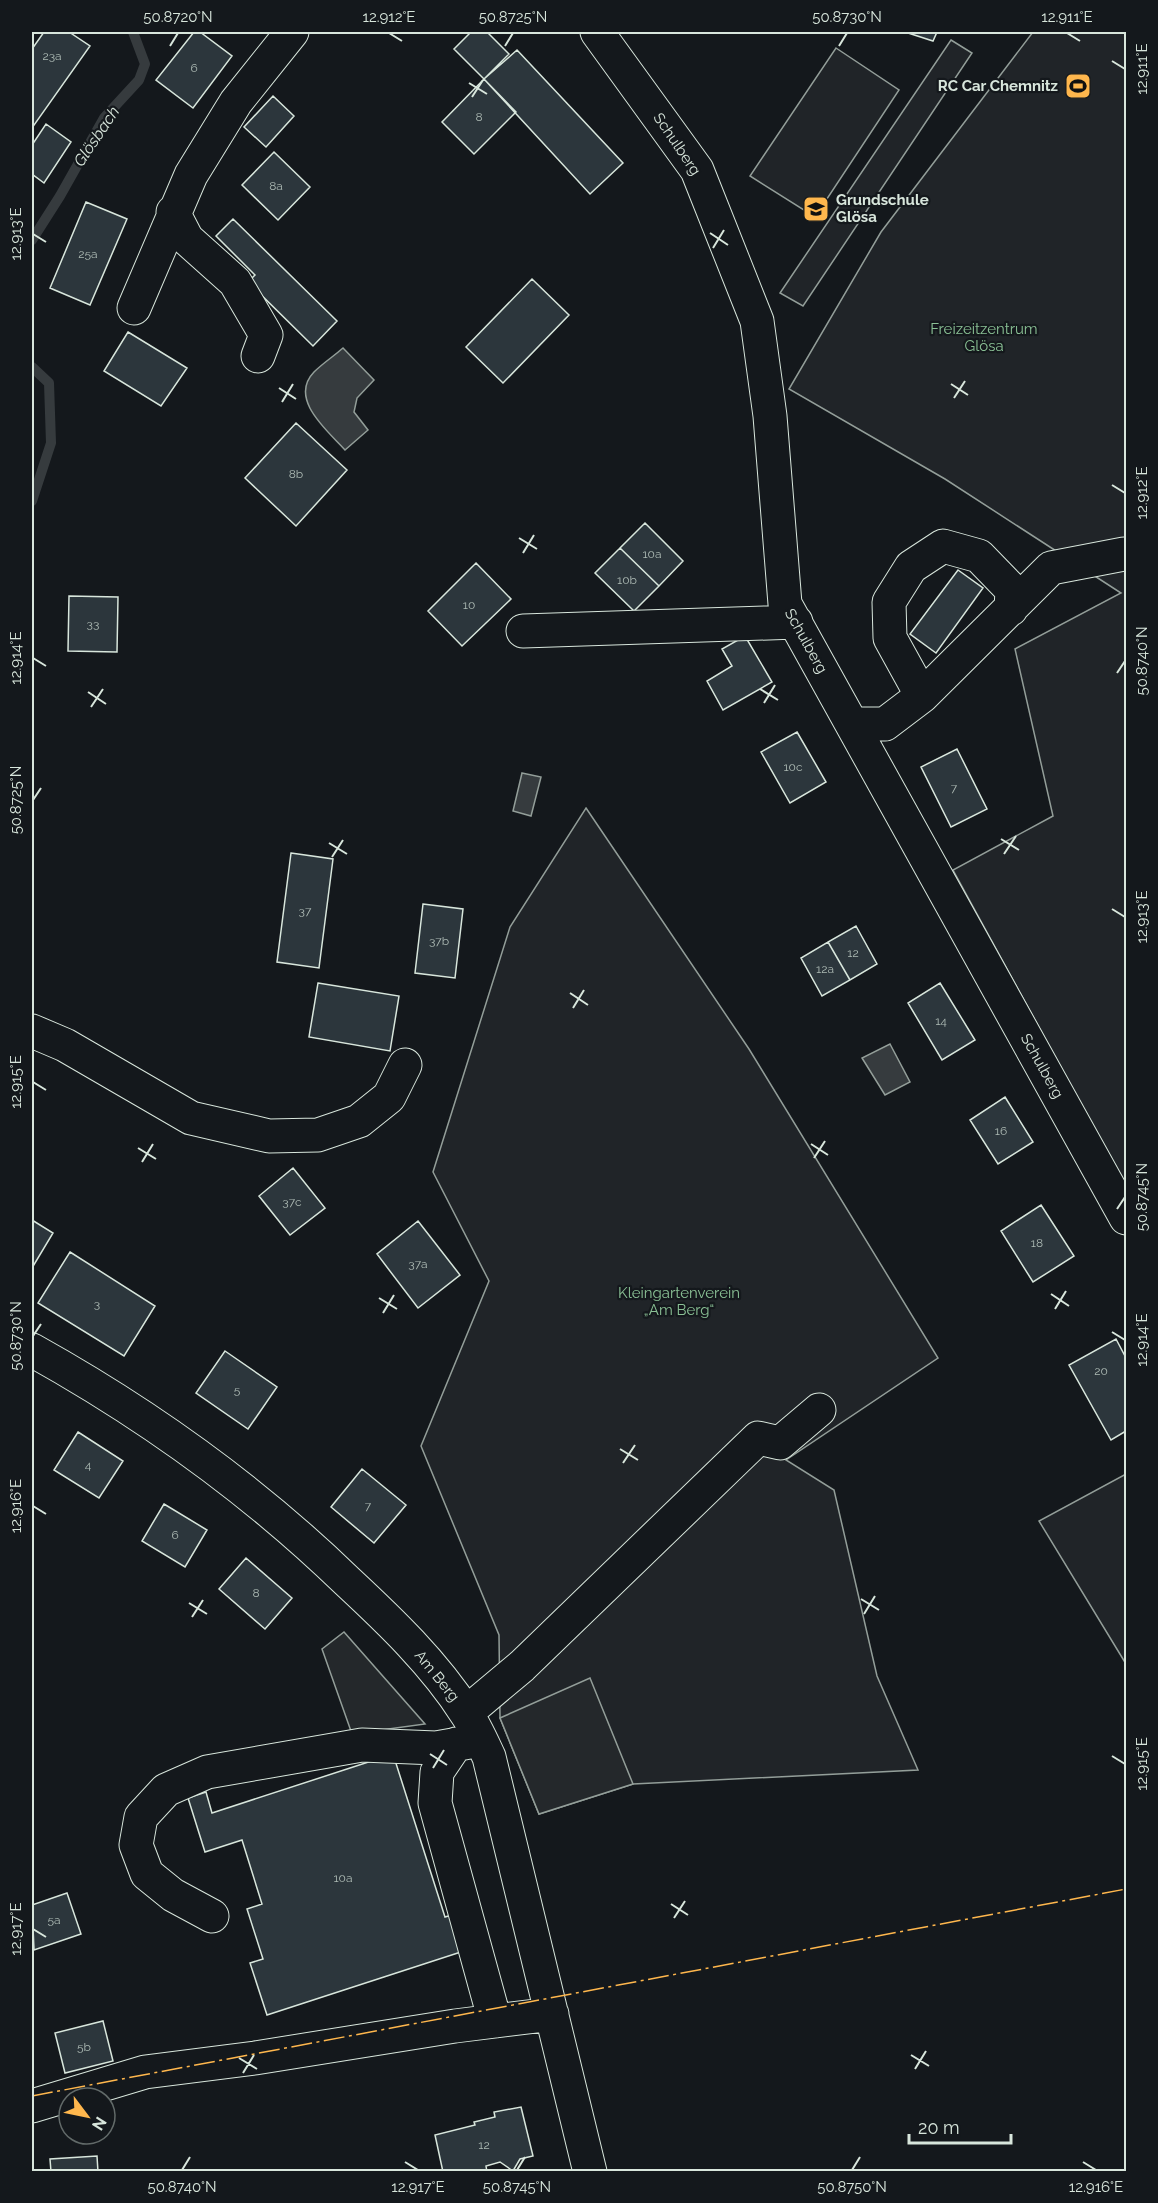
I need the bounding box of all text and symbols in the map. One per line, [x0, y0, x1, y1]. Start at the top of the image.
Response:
text: 50.8720°N [143, 8, 213, 26]
text: 12.912°E [362, 8, 416, 26]
text: 50.8725°N [479, 8, 547, 26]
text: 50.8730°N [812, 8, 882, 26]
text: 12.911°E [1041, 8, 1093, 26]
text: 12.911°E [1133, 43, 1151, 95]
house number: 23a [42, 49, 62, 63]
house number: 6 [190, 61, 198, 75]
sports icon: RC Car Chemnitz [1063, 71, 1093, 101]
place label: RC Car Chemnitz [938, 77, 1058, 95]
water label: Glösbach [69, 103, 123, 170]
street label: Schulberg [650, 109, 704, 179]
house number: 8 [475, 110, 483, 124]
house number: 8a [269, 179, 283, 193]
place label: Grundschule Glösa [836, 191, 929, 226]
school or university icon: Grundschule Glösa [801, 194, 831, 224]
text: 12.913°E [7, 207, 25, 261]
house number: 25a [78, 247, 98, 261]
park label: Freizeitzentrum Glösa [930, 320, 1038, 355]
text: 12.912°E [1133, 466, 1151, 520]
house number: 8b [289, 467, 303, 481]
house number: 10a [642, 547, 662, 561]
house number: 10b [617, 573, 637, 587]
house number: 10 [463, 598, 475, 612]
street label: Schulberg [781, 605, 831, 677]
house number: 33 [87, 617, 99, 631]
text: 50.8740°N [1133, 627, 1151, 695]
text: 12.914°E [7, 631, 25, 685]
house number: 10c [783, 760, 803, 774]
text: 50.8725°N [7, 766, 25, 834]
house number: 7 [951, 781, 958, 795]
text: 12.913°E [1133, 890, 1151, 944]
house number: 37 [299, 904, 312, 918]
house number: 37b [429, 934, 449, 948]
house number: 12 [847, 946, 859, 960]
house number: 12a [816, 962, 834, 976]
house number: 14 [935, 1014, 947, 1028]
street label: Schulberg [1017, 1030, 1067, 1102]
text: 12.915°E [7, 1055, 25, 1109]
house number: 16 [995, 1124, 1007, 1138]
text: 50.8745°N [1133, 1163, 1151, 1231]
house number: 37c [282, 1195, 302, 1209]
house number: 18 [1031, 1236, 1043, 1250]
house number: 37a [408, 1257, 428, 1271]
park label: Kleingartenverein „Am Berg“ [618, 1284, 740, 1319]
house number: 3 [94, 1297, 100, 1311]
text: 50.8730°N [7, 1301, 25, 1371]
text: 12.914°E [1133, 1313, 1151, 1367]
house number: 20 [1094, 1364, 1108, 1378]
house number: 5 [234, 1383, 241, 1397]
house number: 4 [85, 1458, 92, 1472]
text: 12.916°E [7, 1479, 25, 1533]
house number: 7 [365, 1499, 372, 1513]
house number: 6 [171, 1528, 179, 1542]
house number: 8 [252, 1586, 260, 1600]
street label: Am Berg [411, 1647, 463, 1705]
text: 12.915°E [1133, 1737, 1151, 1791]
house number: 10a [333, 1871, 353, 1885]
text: 12.917°E [7, 1902, 25, 1956]
house number: 5a [47, 1913, 61, 1927]
house number: 5b [77, 2040, 91, 2054]
north arrow [57, 2086, 117, 2146]
scale bar [909, 2107, 1011, 2145]
text: N [88, 2113, 111, 2134]
text: 20 m [918, 2117, 960, 2138]
house number: 12 [478, 2138, 490, 2152]
text: 50.8740°N [148, 2178, 216, 2196]
text: 12.917°E [391, 2178, 445, 2196]
text: 50.8745°N [483, 2178, 551, 2196]
text: 50.8750°N [817, 2178, 887, 2196]
text: 12.916°E [1069, 2178, 1123, 2196]

